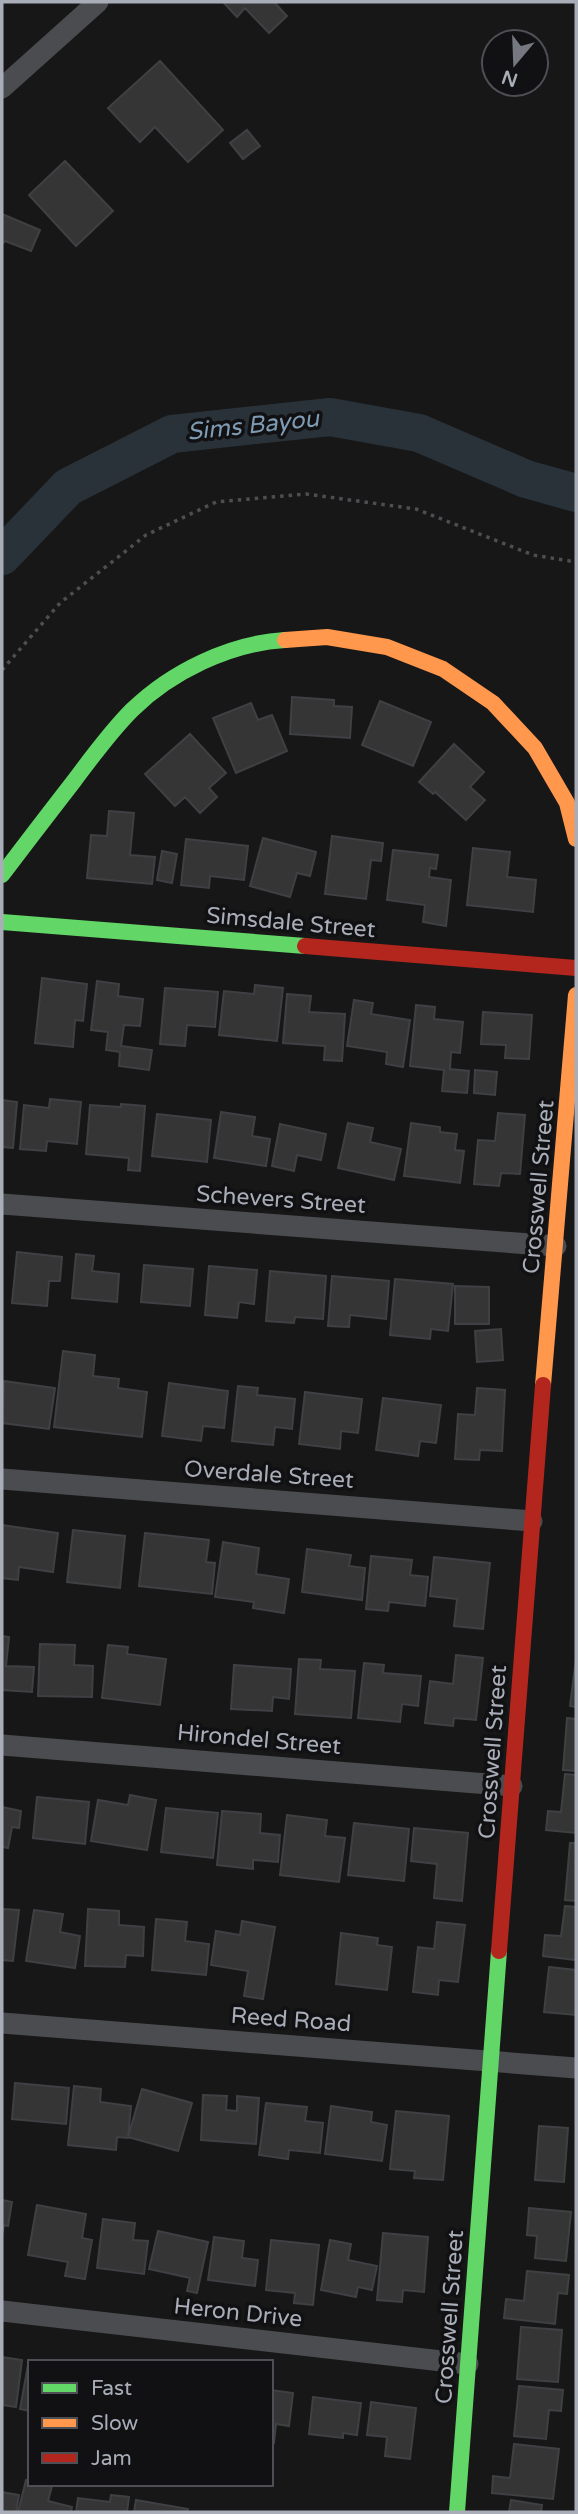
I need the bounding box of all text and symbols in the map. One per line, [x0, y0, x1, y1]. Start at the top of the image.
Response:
north arrow [480, 28, 550, 98]
text: N [499, 65, 521, 91]
water label: Sims Bayou [186, 404, 322, 447]
street label: Simsdale Street [205, 902, 377, 944]
street label: Crosswell Street [517, 1099, 561, 1275]
street label: Schevers Street [195, 1180, 367, 1220]
street label: Overdale Street [183, 1455, 355, 1495]
street label: Crosswell Street [473, 1664, 513, 1840]
street label: Hirondel Street [176, 1719, 342, 1761]
street label: Reed Road [230, 2002, 352, 2038]
street label: Crosswell Street [430, 2229, 470, 2405]
street label: Heron Drive [172, 2292, 304, 2334]
legend [28, 2360, 273, 2486]
text: Fast [91, 2376, 132, 2401]
text: Slow [91, 2411, 139, 2436]
text: Jam [91, 2446, 132, 2471]

